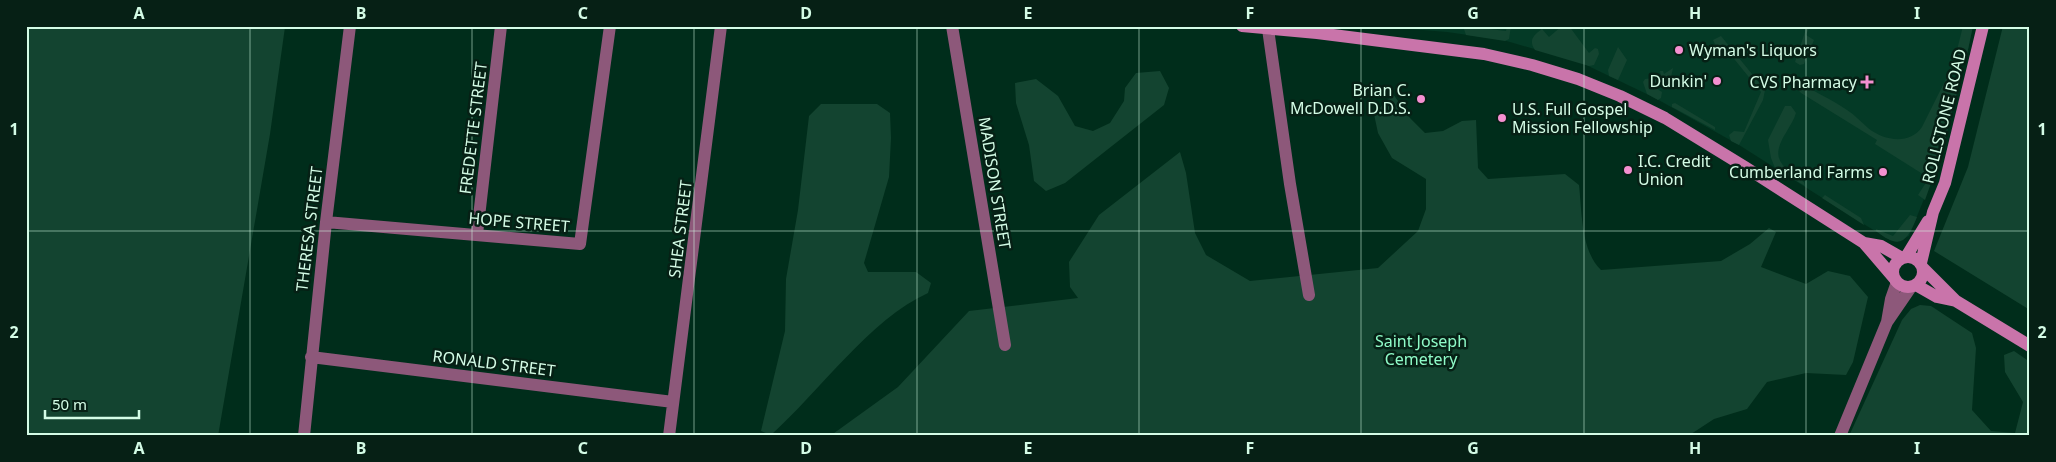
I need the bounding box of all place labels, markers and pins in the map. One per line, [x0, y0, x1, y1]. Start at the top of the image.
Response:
place label: Wyman's Liquors [1689, 39, 1817, 61]
marker: Wyman's Liquors [1673, 44, 1685, 56]
place label: Dunkin' [1650, 70, 1707, 92]
place label: CVS Pharmacy [1749, 71, 1858, 93]
marker: Dunkin' [1711, 75, 1723, 87]
marker: CVS Pharmacy [1861, 76, 1873, 88]
place label: Brian C. McDowell D.D.S. [1290, 79, 1411, 119]
marker: Brian C. McDowell D.D.S. [1415, 93, 1427, 105]
place label: U.S. Full Gospel Mission Fellowship [1512, 98, 1653, 138]
marker: U.S. Full Gospel Mission Fellowship [1496, 112, 1508, 124]
place label: I.C. Credit Union [1638, 150, 1711, 190]
place label: Cumberland Farms [1729, 161, 1873, 183]
marker: I.C. Credit Union [1622, 164, 1634, 176]
marker: Cumberland Farms [1877, 166, 1889, 178]

